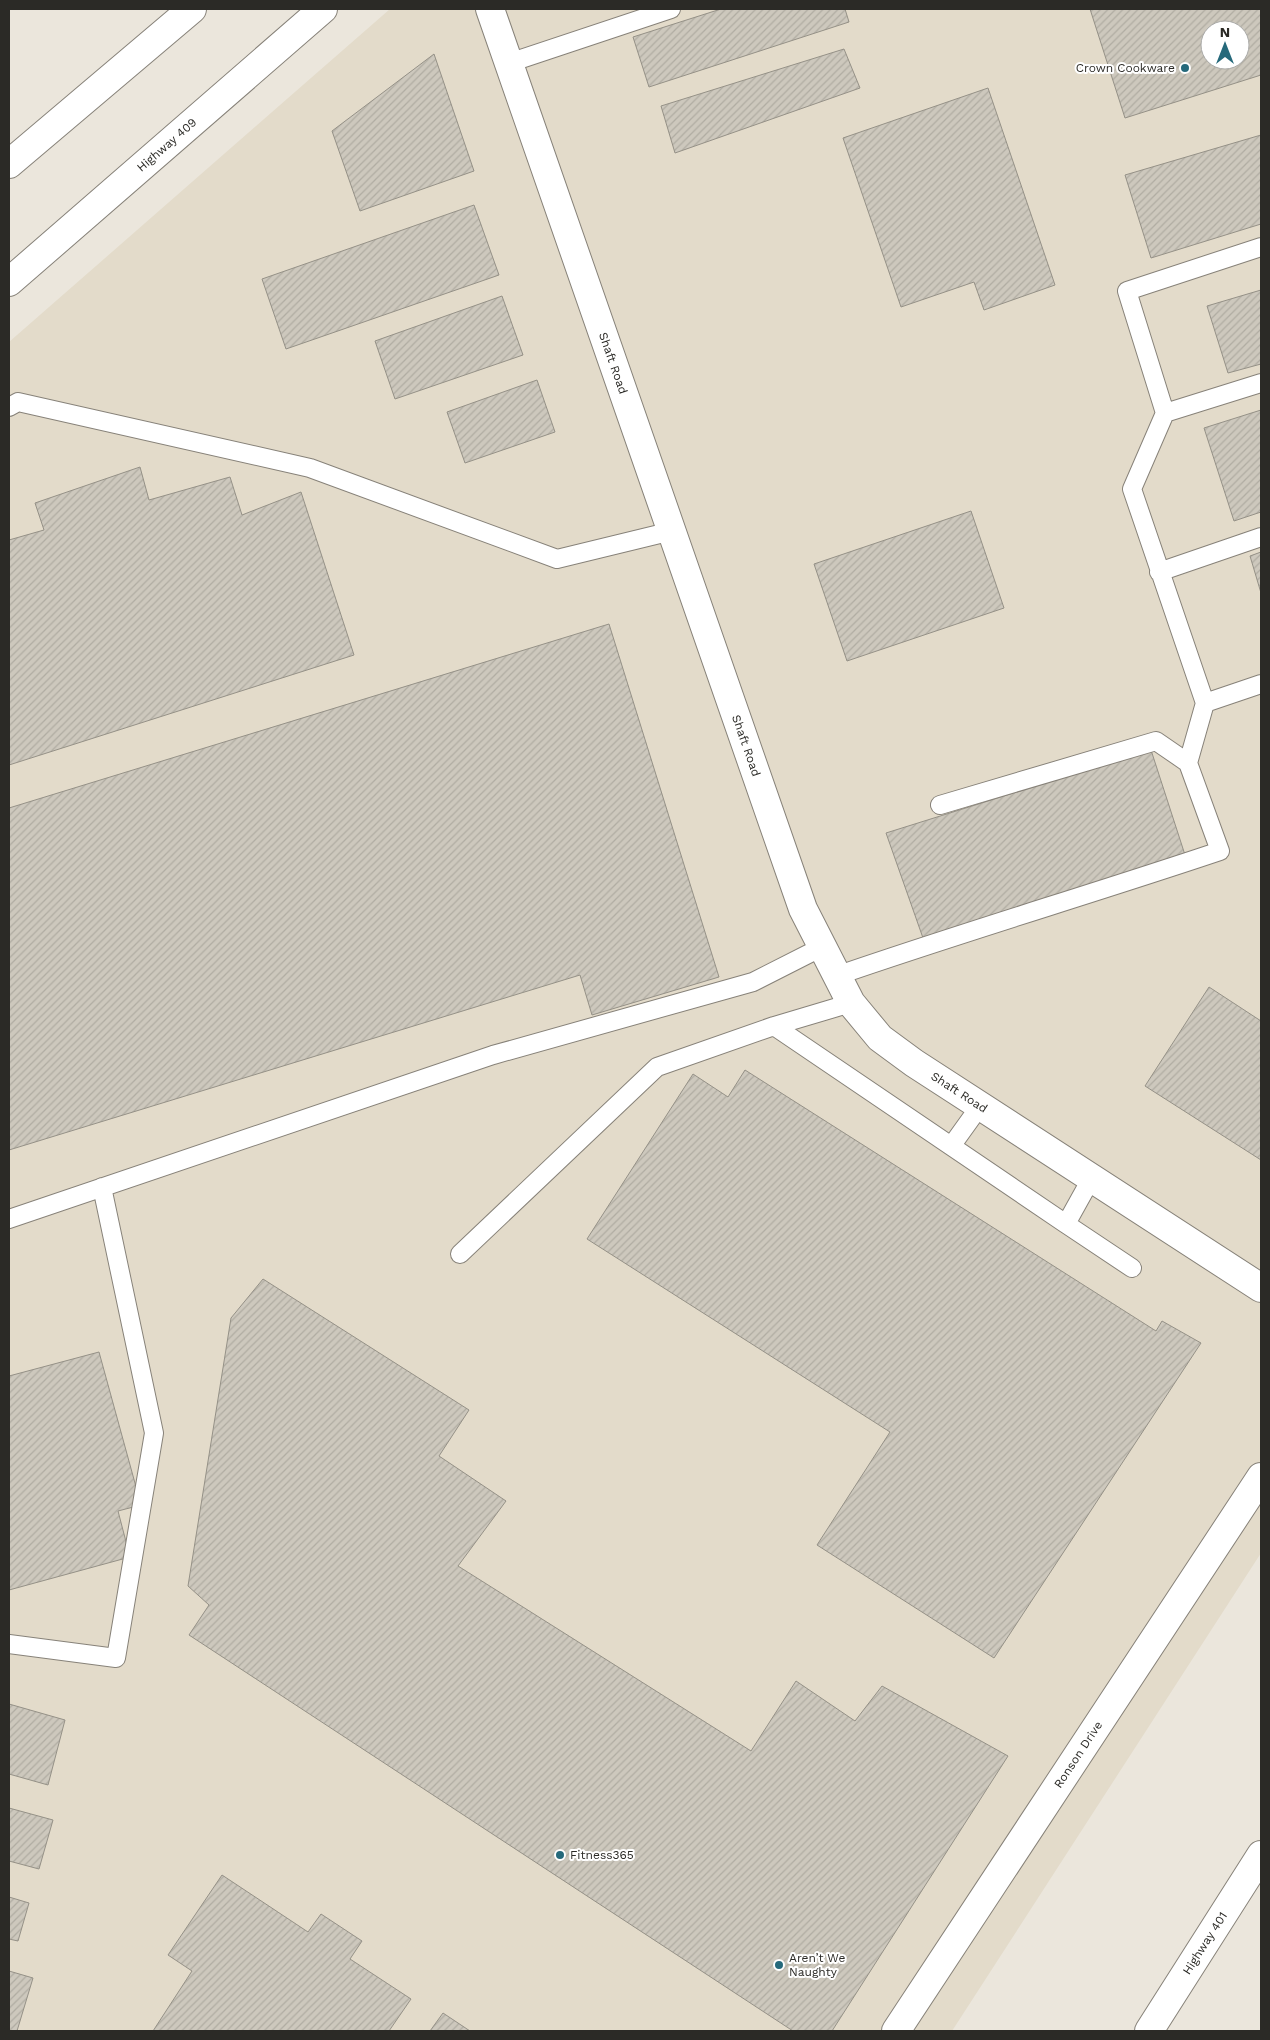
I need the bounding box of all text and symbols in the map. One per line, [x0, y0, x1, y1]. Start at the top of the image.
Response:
north arrow [1200, 20, 1250, 70]
text: N [1220, 24, 1230, 40]
place label: Crown Cookware [1076, 61, 1175, 75]
marker: Crown Cookware [1179, 62, 1191, 74]
street label: Highway 409 [134, 115, 199, 175]
street label: Shaft Road [596, 330, 630, 396]
street label: Shaft Road [729, 713, 763, 778]
street label: Shaft Road [928, 1069, 990, 1116]
street label: Ronson Drive [1051, 1718, 1105, 1791]
place label: Fitness365 [570, 1848, 634, 1862]
marker: Fitness365 [554, 1849, 566, 1861]
street label: Highway 401 [1180, 1909, 1230, 1977]
place label: Aren’t We Naughty [789, 1951, 845, 1979]
marker: Aren’t We Naughty [773, 1959, 785, 1971]

